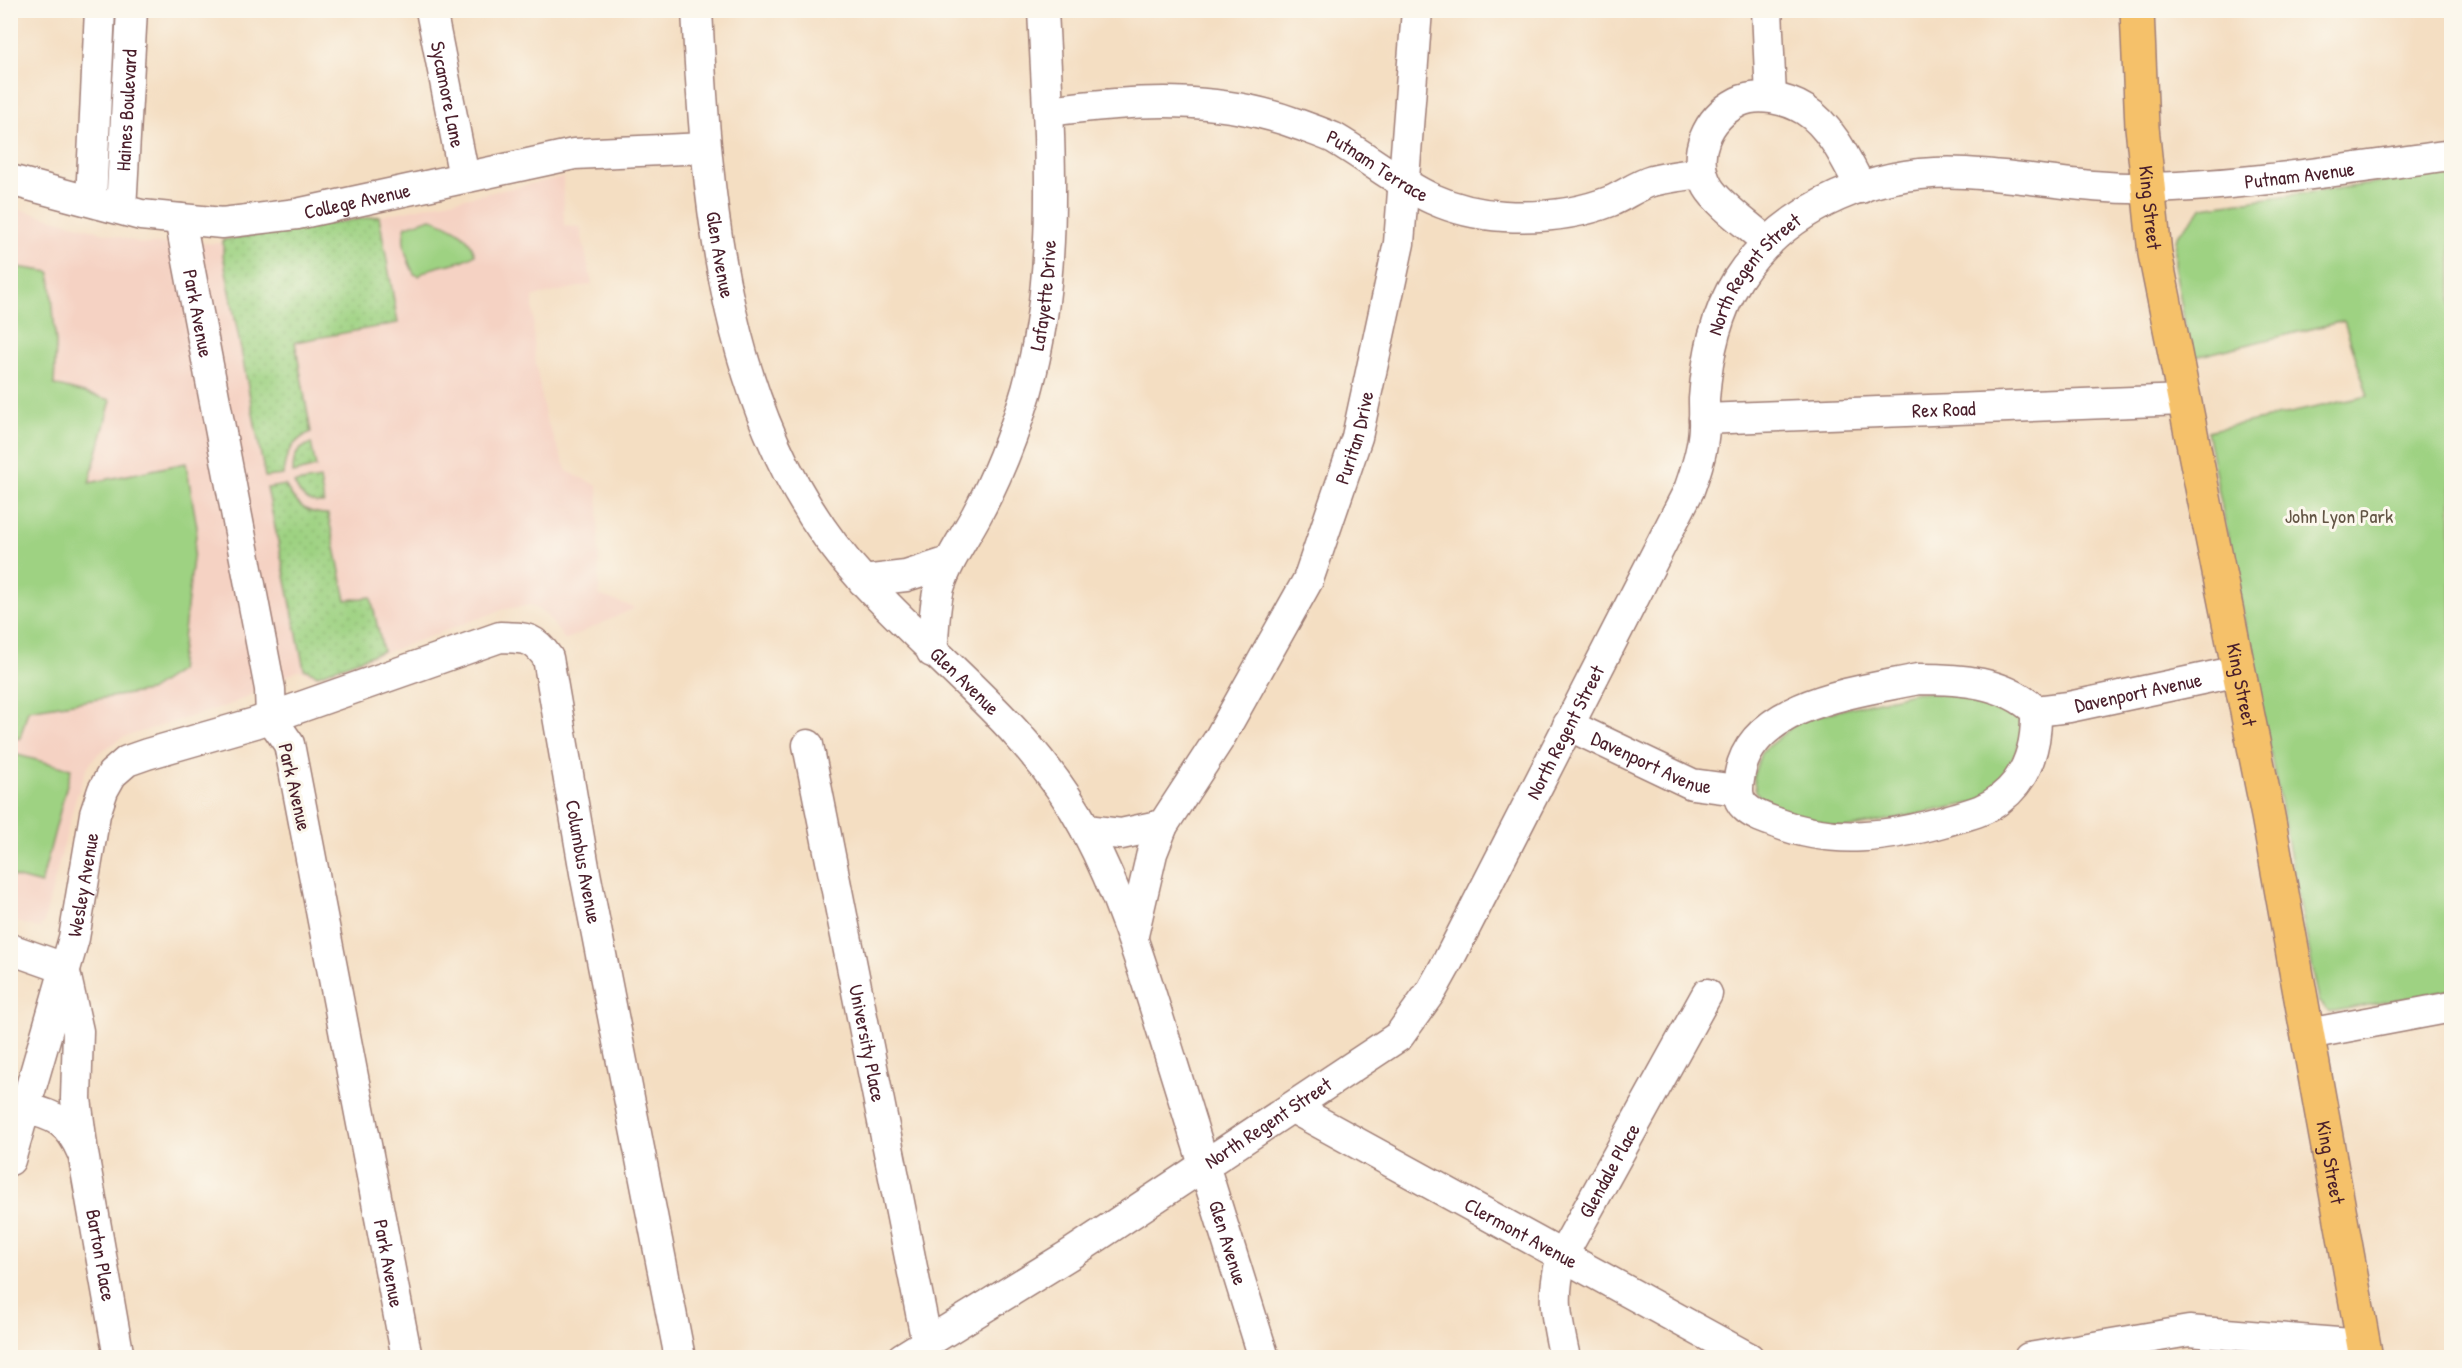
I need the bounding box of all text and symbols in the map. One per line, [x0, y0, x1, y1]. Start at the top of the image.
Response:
street label: Sycamore Lane [424, 39, 472, 150]
street label: Haines Boulevard [109, 48, 143, 172]
street label: Putnam Terrace [1323, 123, 1433, 208]
street label: Putnam Avenue [2243, 154, 2356, 195]
street label: King Street [2133, 164, 2169, 252]
street label: College Avenue [301, 176, 413, 225]
street label: North Regent Street [1701, 206, 1807, 338]
street label: Glen Avenue [700, 210, 742, 300]
street label: Lafayette Drive [1023, 240, 1062, 353]
street label: Park Avenue [177, 267, 220, 359]
street label: Puritan Drive [1328, 388, 1380, 488]
street label: Rex Road [1912, 394, 1976, 424]
park label: John Lyon Park [2285, 502, 2393, 529]
street label: Glen Avenue [924, 641, 1006, 721]
street label: King Street [2221, 641, 2264, 729]
street label: North Regent Street [1519, 659, 1611, 804]
street label: Davenport Avenue [2072, 665, 2204, 718]
street label: Davenport Avenue [1587, 724, 1713, 799]
street label: Park Avenue [272, 741, 319, 833]
street label: Columbus Avenue [560, 798, 609, 926]
street label: Wesley Avenue [60, 831, 105, 939]
street label: University Place [843, 982, 893, 1104]
street label: North Regent Street [1199, 1070, 1337, 1175]
street label: Glendale Place [1572, 1118, 1646, 1222]
street label: King Street [2310, 1118, 2352, 1207]
street label: Clermont Avenue [1460, 1191, 1583, 1274]
street label: Glen Avenue [1203, 1197, 1254, 1288]
street label: Barton Place [80, 1207, 123, 1303]
street label: Park Avenue [368, 1217, 411, 1309]

